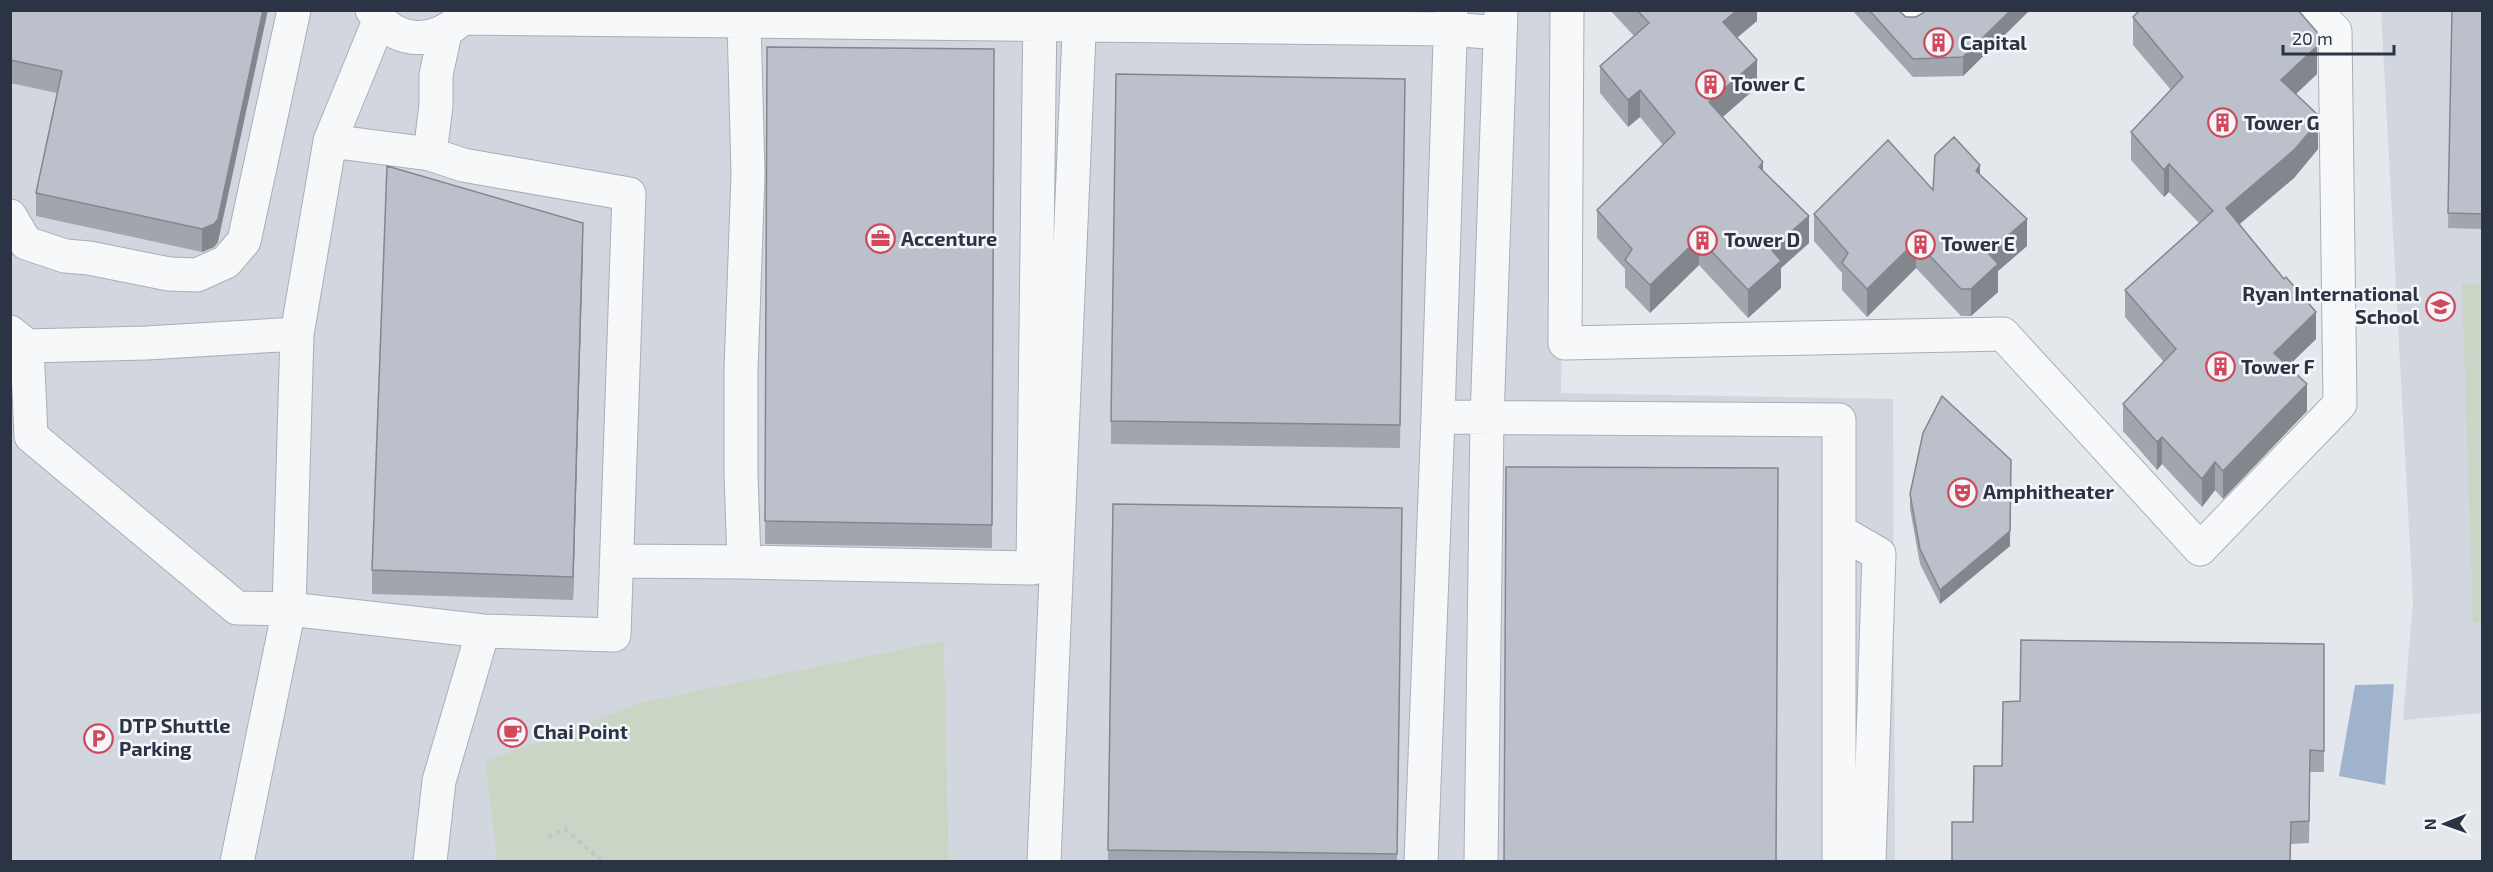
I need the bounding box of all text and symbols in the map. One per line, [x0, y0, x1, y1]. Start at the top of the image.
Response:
scale bar [2283, 18, 2394, 56]
building icon: Capital [1923, 27, 1955, 59]
text: 20 m [2292, 27, 2333, 49]
place label: Capital [1960, 30, 2027, 54]
building icon: Tower C [1694, 68, 1726, 100]
place label: Tower C [1731, 71, 1805, 95]
building icon: Tower G [2207, 107, 2239, 139]
place label: Tower G [2244, 110, 2319, 134]
office icon: Accenture [864, 223, 896, 255]
building icon: Tower D [1687, 224, 1719, 256]
place label: Accenture [901, 226, 997, 250]
place label: Tower D [1724, 227, 1800, 251]
building icon: Tower E [1904, 228, 1936, 260]
place label: Tower E [1941, 231, 2015, 255]
place label: Ryan International School [2242, 281, 2419, 328]
school or university icon: Ryan International School [2424, 290, 2456, 322]
building icon: Tower F [2204, 351, 2236, 383]
place label: Tower F [2241, 354, 2315, 378]
theatre icon: Amphitheater [1946, 476, 1978, 508]
place label: Amphitheater [1983, 479, 2115, 503]
place label: DTP Shuttle Parking [119, 713, 231, 760]
cafe icon: Chai Point [496, 716, 528, 748]
place label: Chai Point [533, 719, 628, 743]
parking icon: DTP Shuttle Parking [82, 722, 114, 754]
north arrow [2415, 794, 2475, 854]
text: N [2420, 818, 2439, 830]

